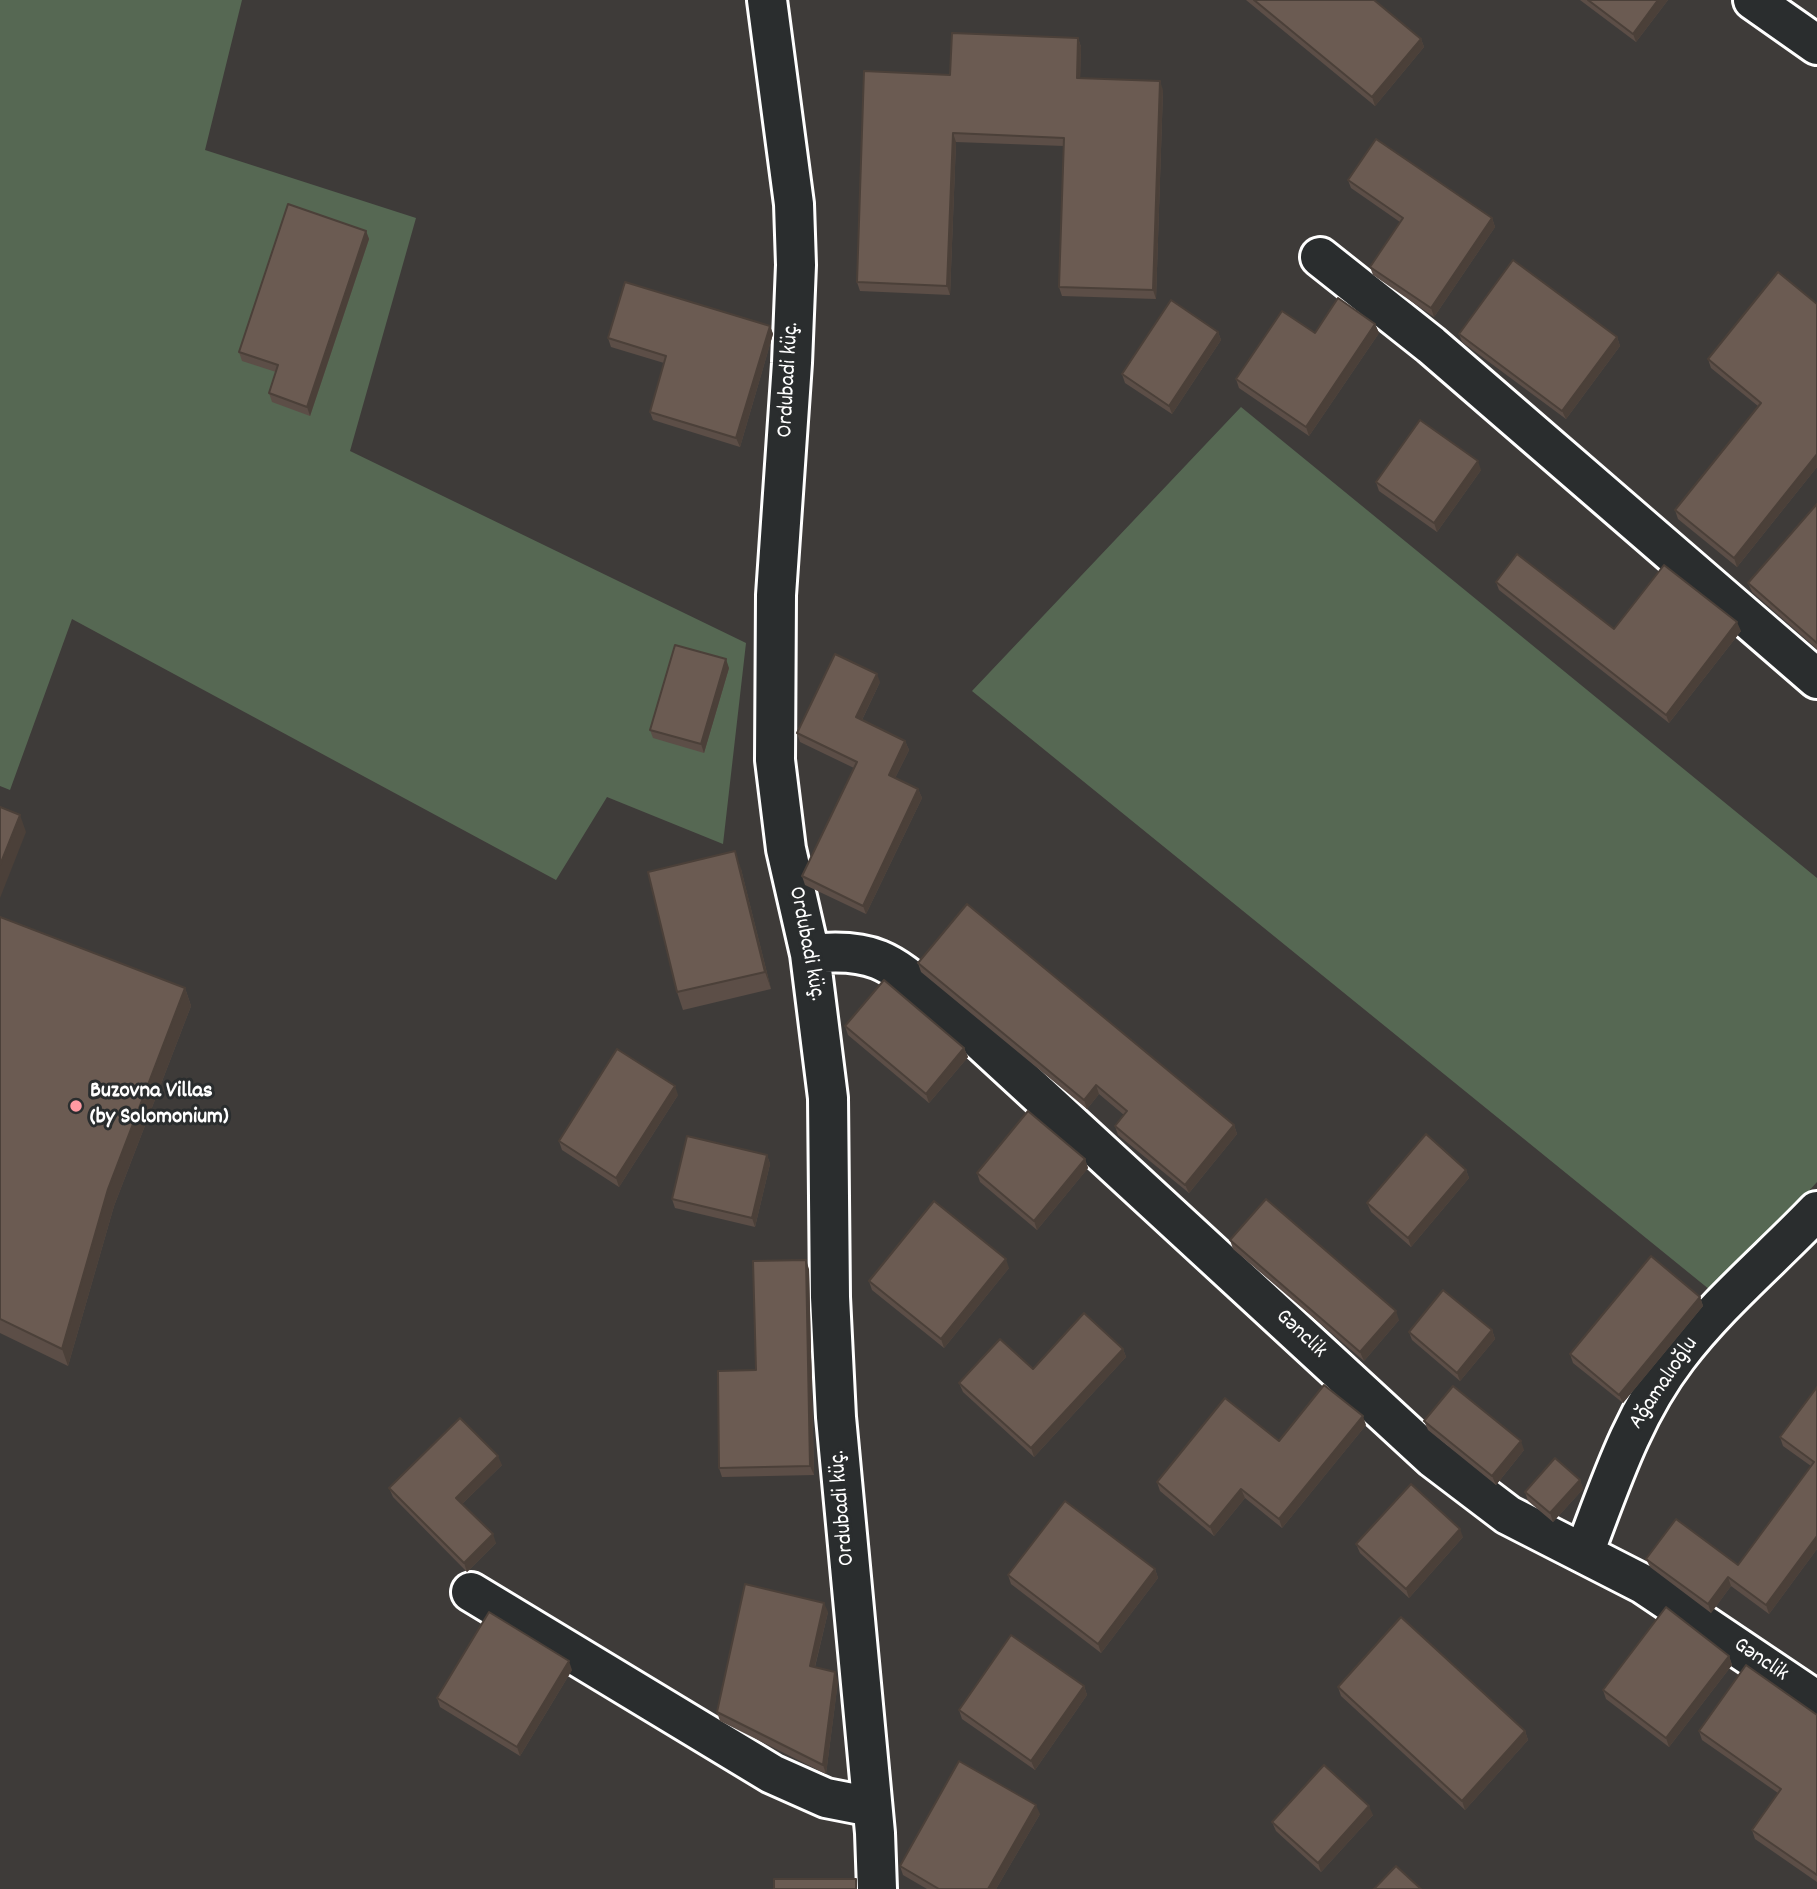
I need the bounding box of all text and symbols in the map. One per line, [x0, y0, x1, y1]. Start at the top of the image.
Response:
street label: Ordubadi küç. [773, 321, 807, 439]
street label: Ordubadi küç. [780, 885, 830, 1003]
place label: Buzovna Villas (by Solomonium) [90, 1079, 229, 1133]
marker: Buzovna Villas (by Solomonium) [68, 1098, 84, 1114]
street label: Gənclik [1269, 1304, 1331, 1366]
street label: Ağamalıoğlu [1624, 1333, 1706, 1435]
street label: Ordubadi küç. [825, 1449, 863, 1567]
street label: Gənclik [1727, 1633, 1793, 1689]

